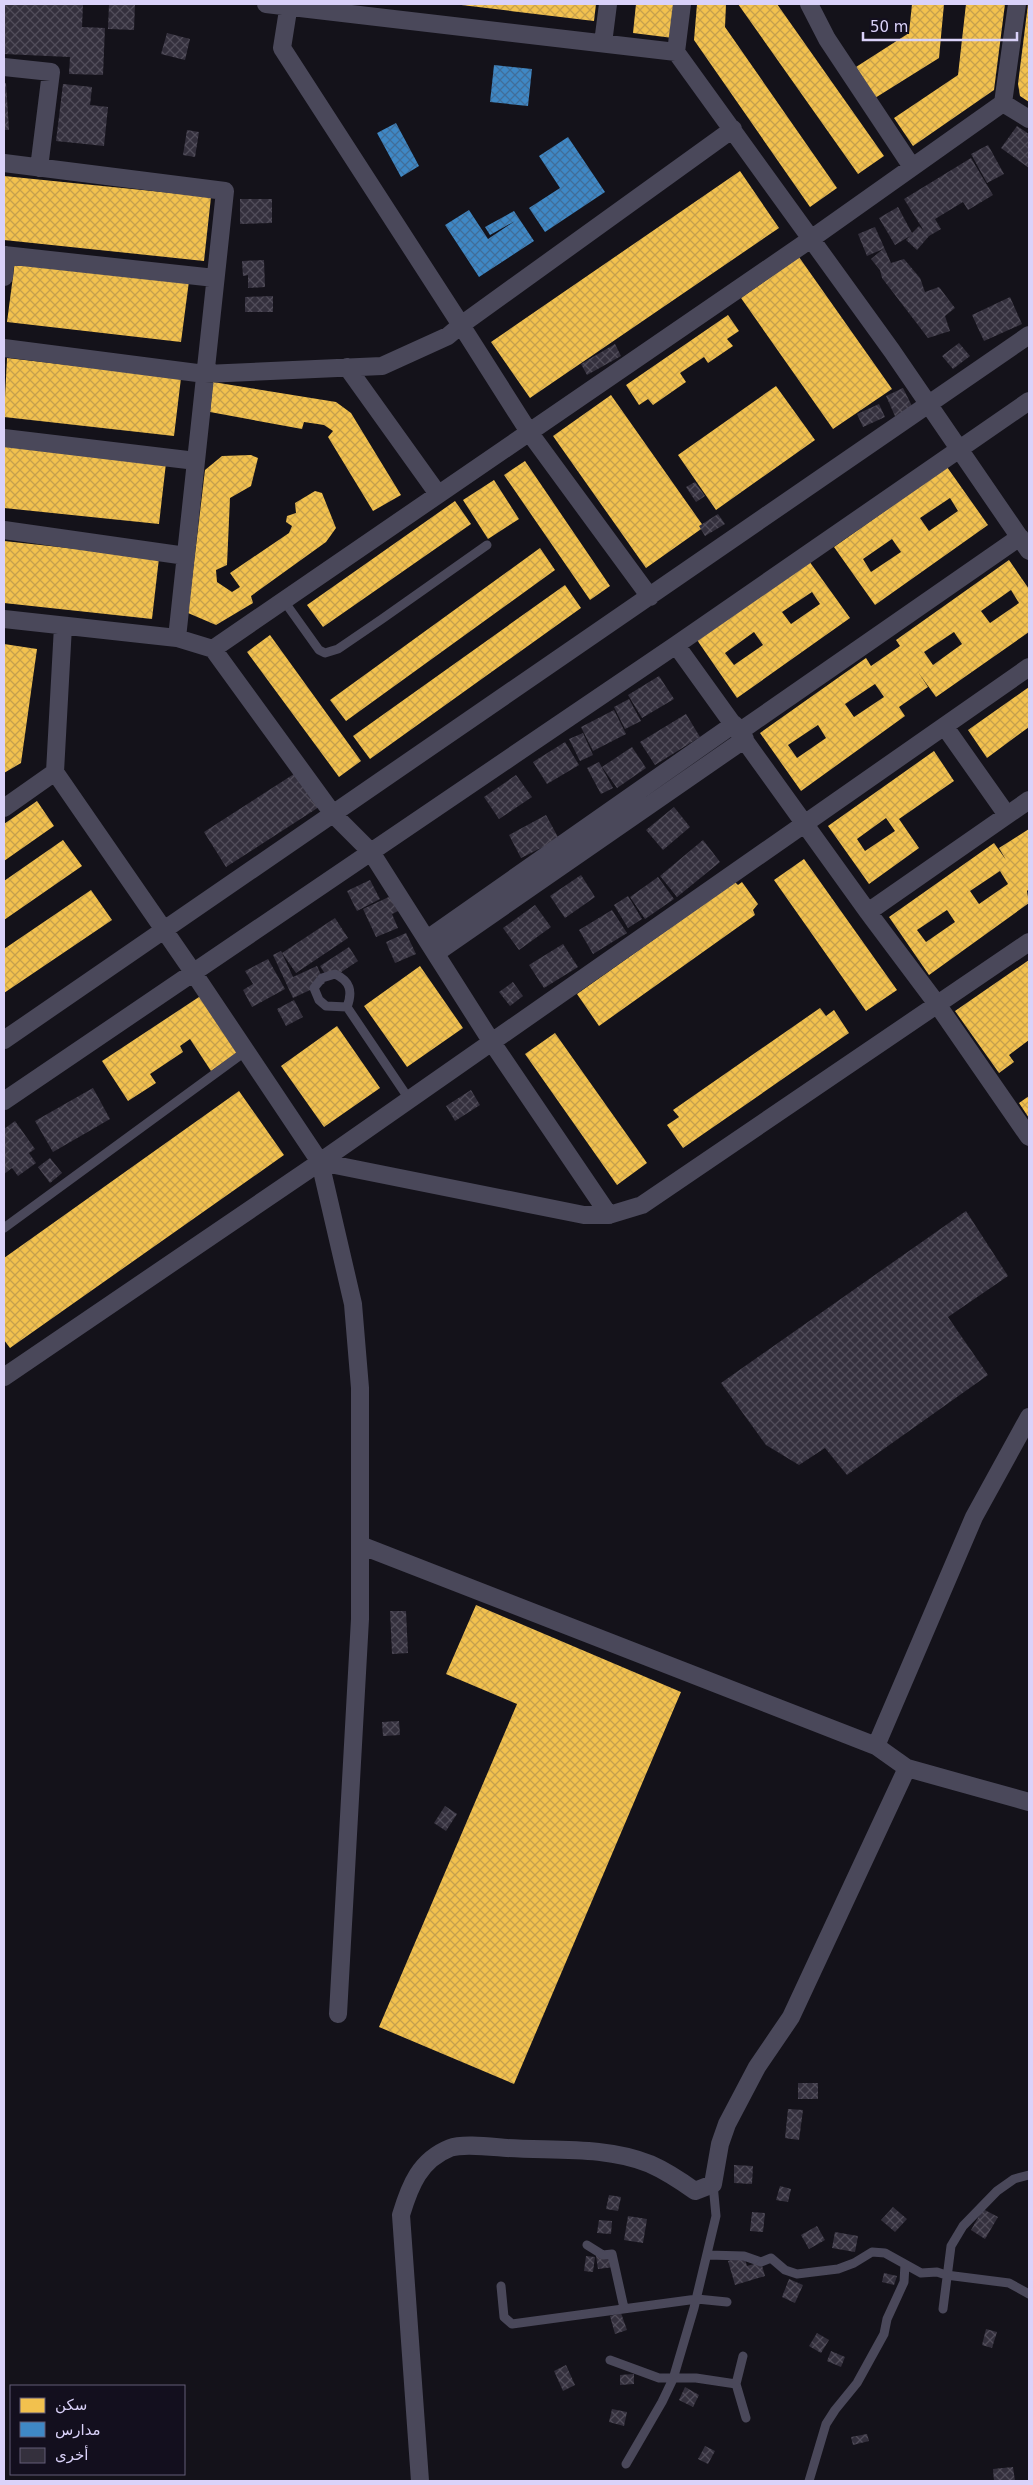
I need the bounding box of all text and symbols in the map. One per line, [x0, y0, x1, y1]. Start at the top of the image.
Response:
scale bar [863, 10, 1017, 42]
text: 50 m [870, 18, 908, 36]
legend [10, 2385, 185, 2475]
text: سكن [55, 2396, 87, 2414]
text: مدارس [55, 2421, 101, 2439]
text: أخرى [55, 2445, 88, 2464]

